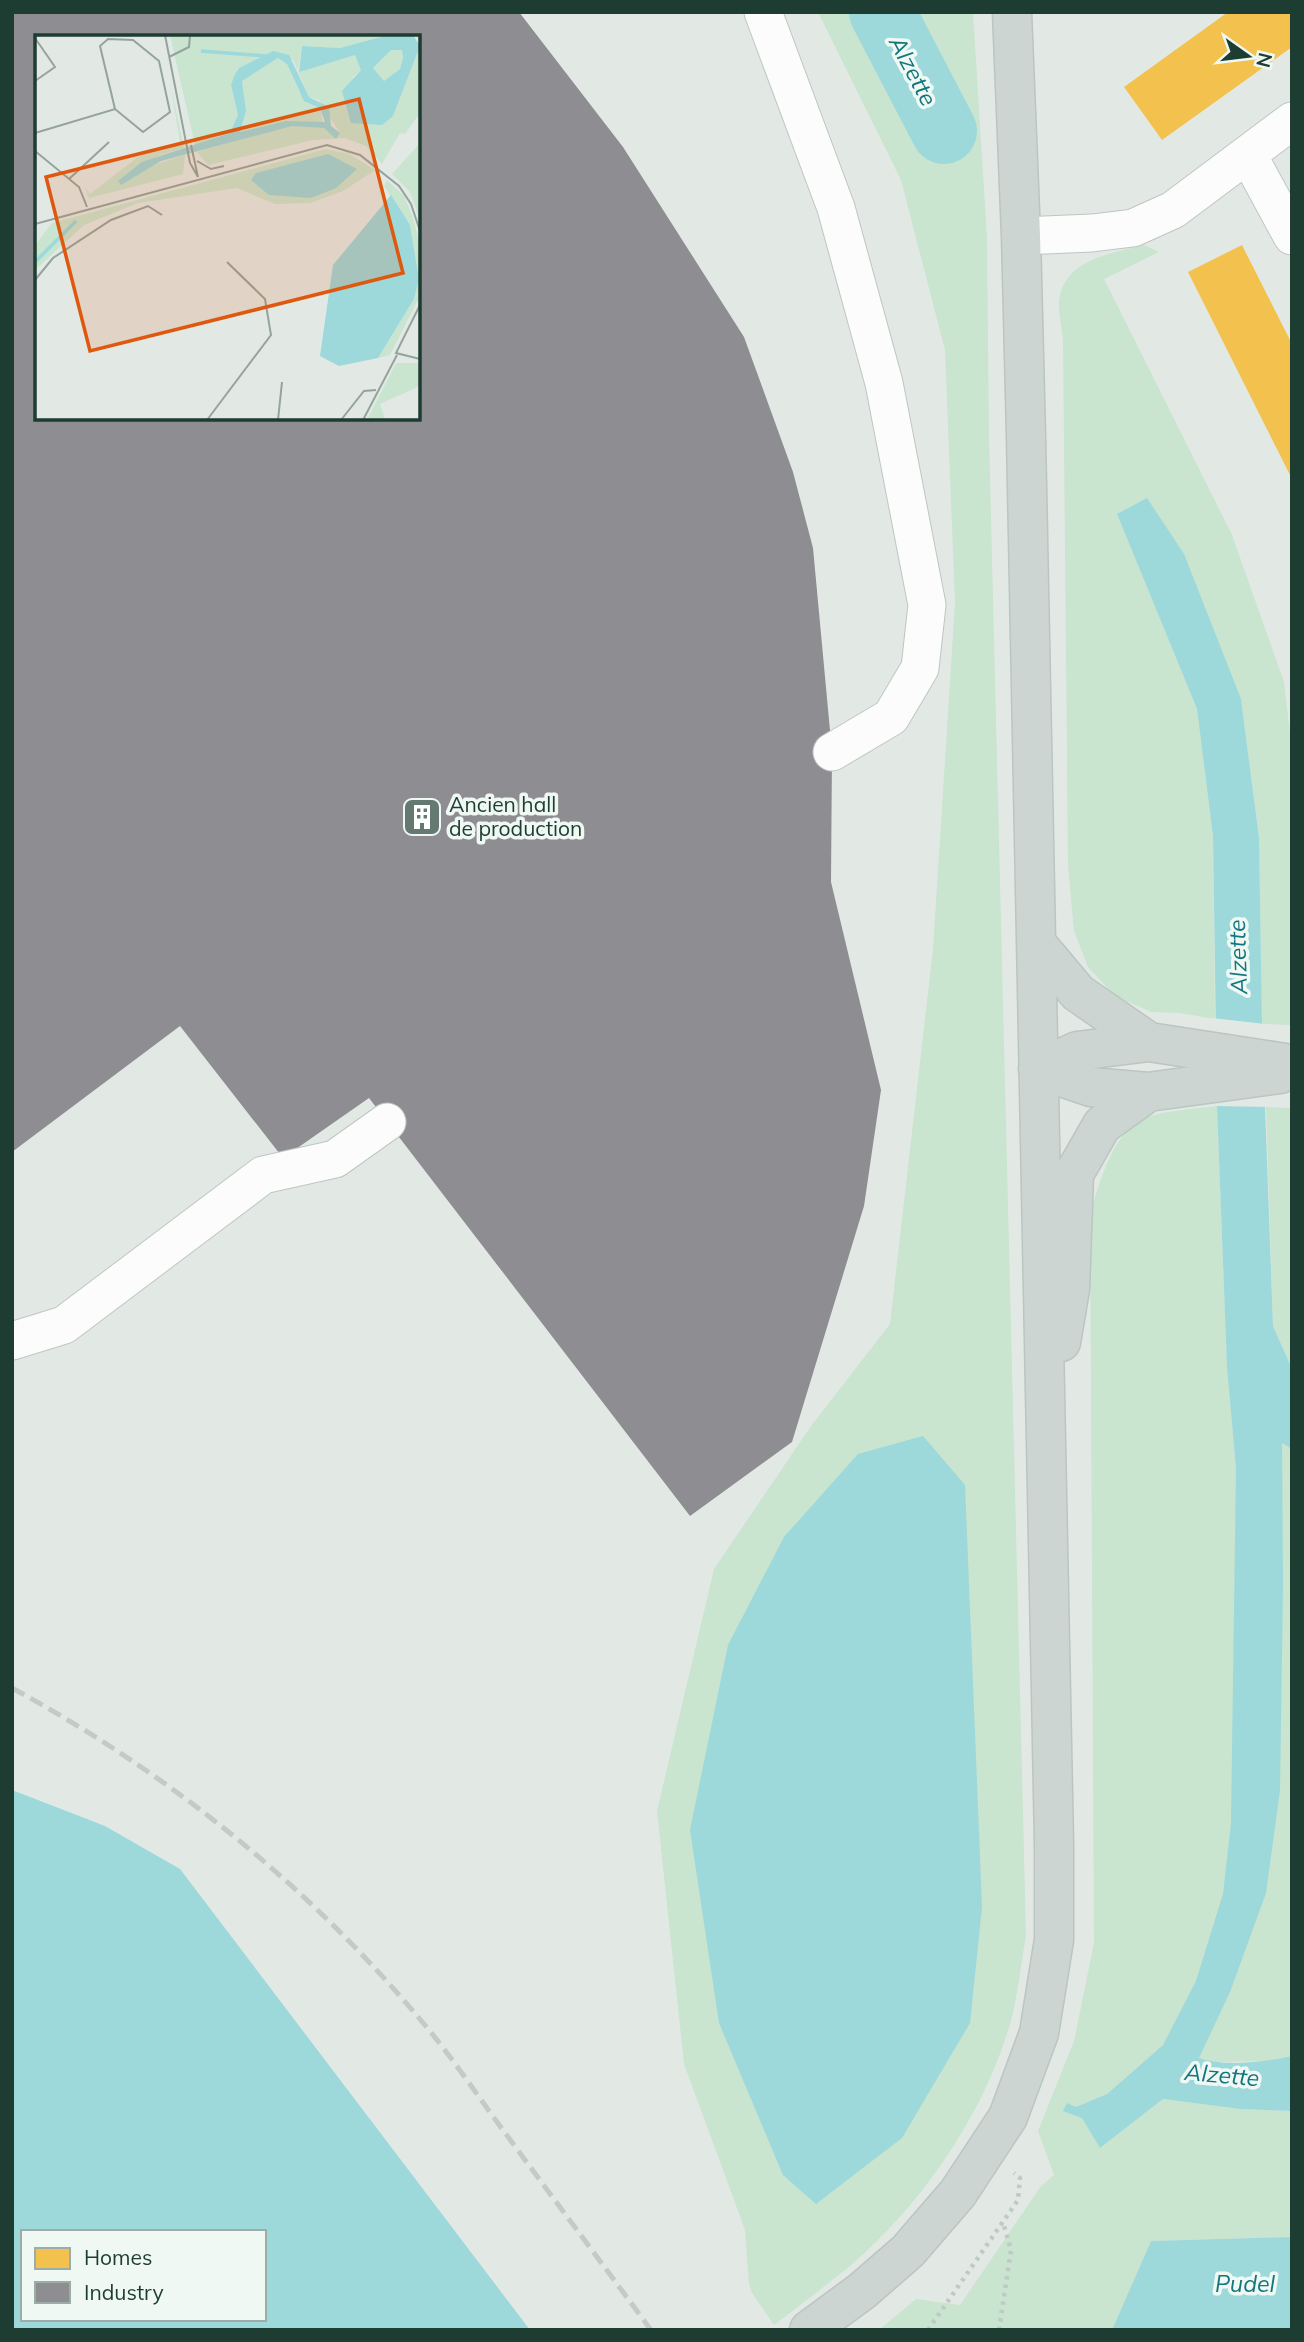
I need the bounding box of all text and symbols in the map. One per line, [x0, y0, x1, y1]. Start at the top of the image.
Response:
north arrow [1213, 21, 1283, 91]
water label: Alzette [883, 30, 944, 111]
inset map [35, 35, 420, 420]
text: N [1251, 50, 1278, 70]
place label: Ancien hall de production [449, 791, 582, 841]
building icon: Ancien hall de production [401, 796, 443, 838]
water label: Alzette [1222, 919, 1253, 996]
water label: Alzette [1183, 2057, 1261, 2092]
legend [21, 2230, 266, 2321]
text: Homes [84, 2244, 152, 2270]
water label: Pudel [1215, 2269, 1275, 2298]
text: Industry [84, 2279, 164, 2305]

